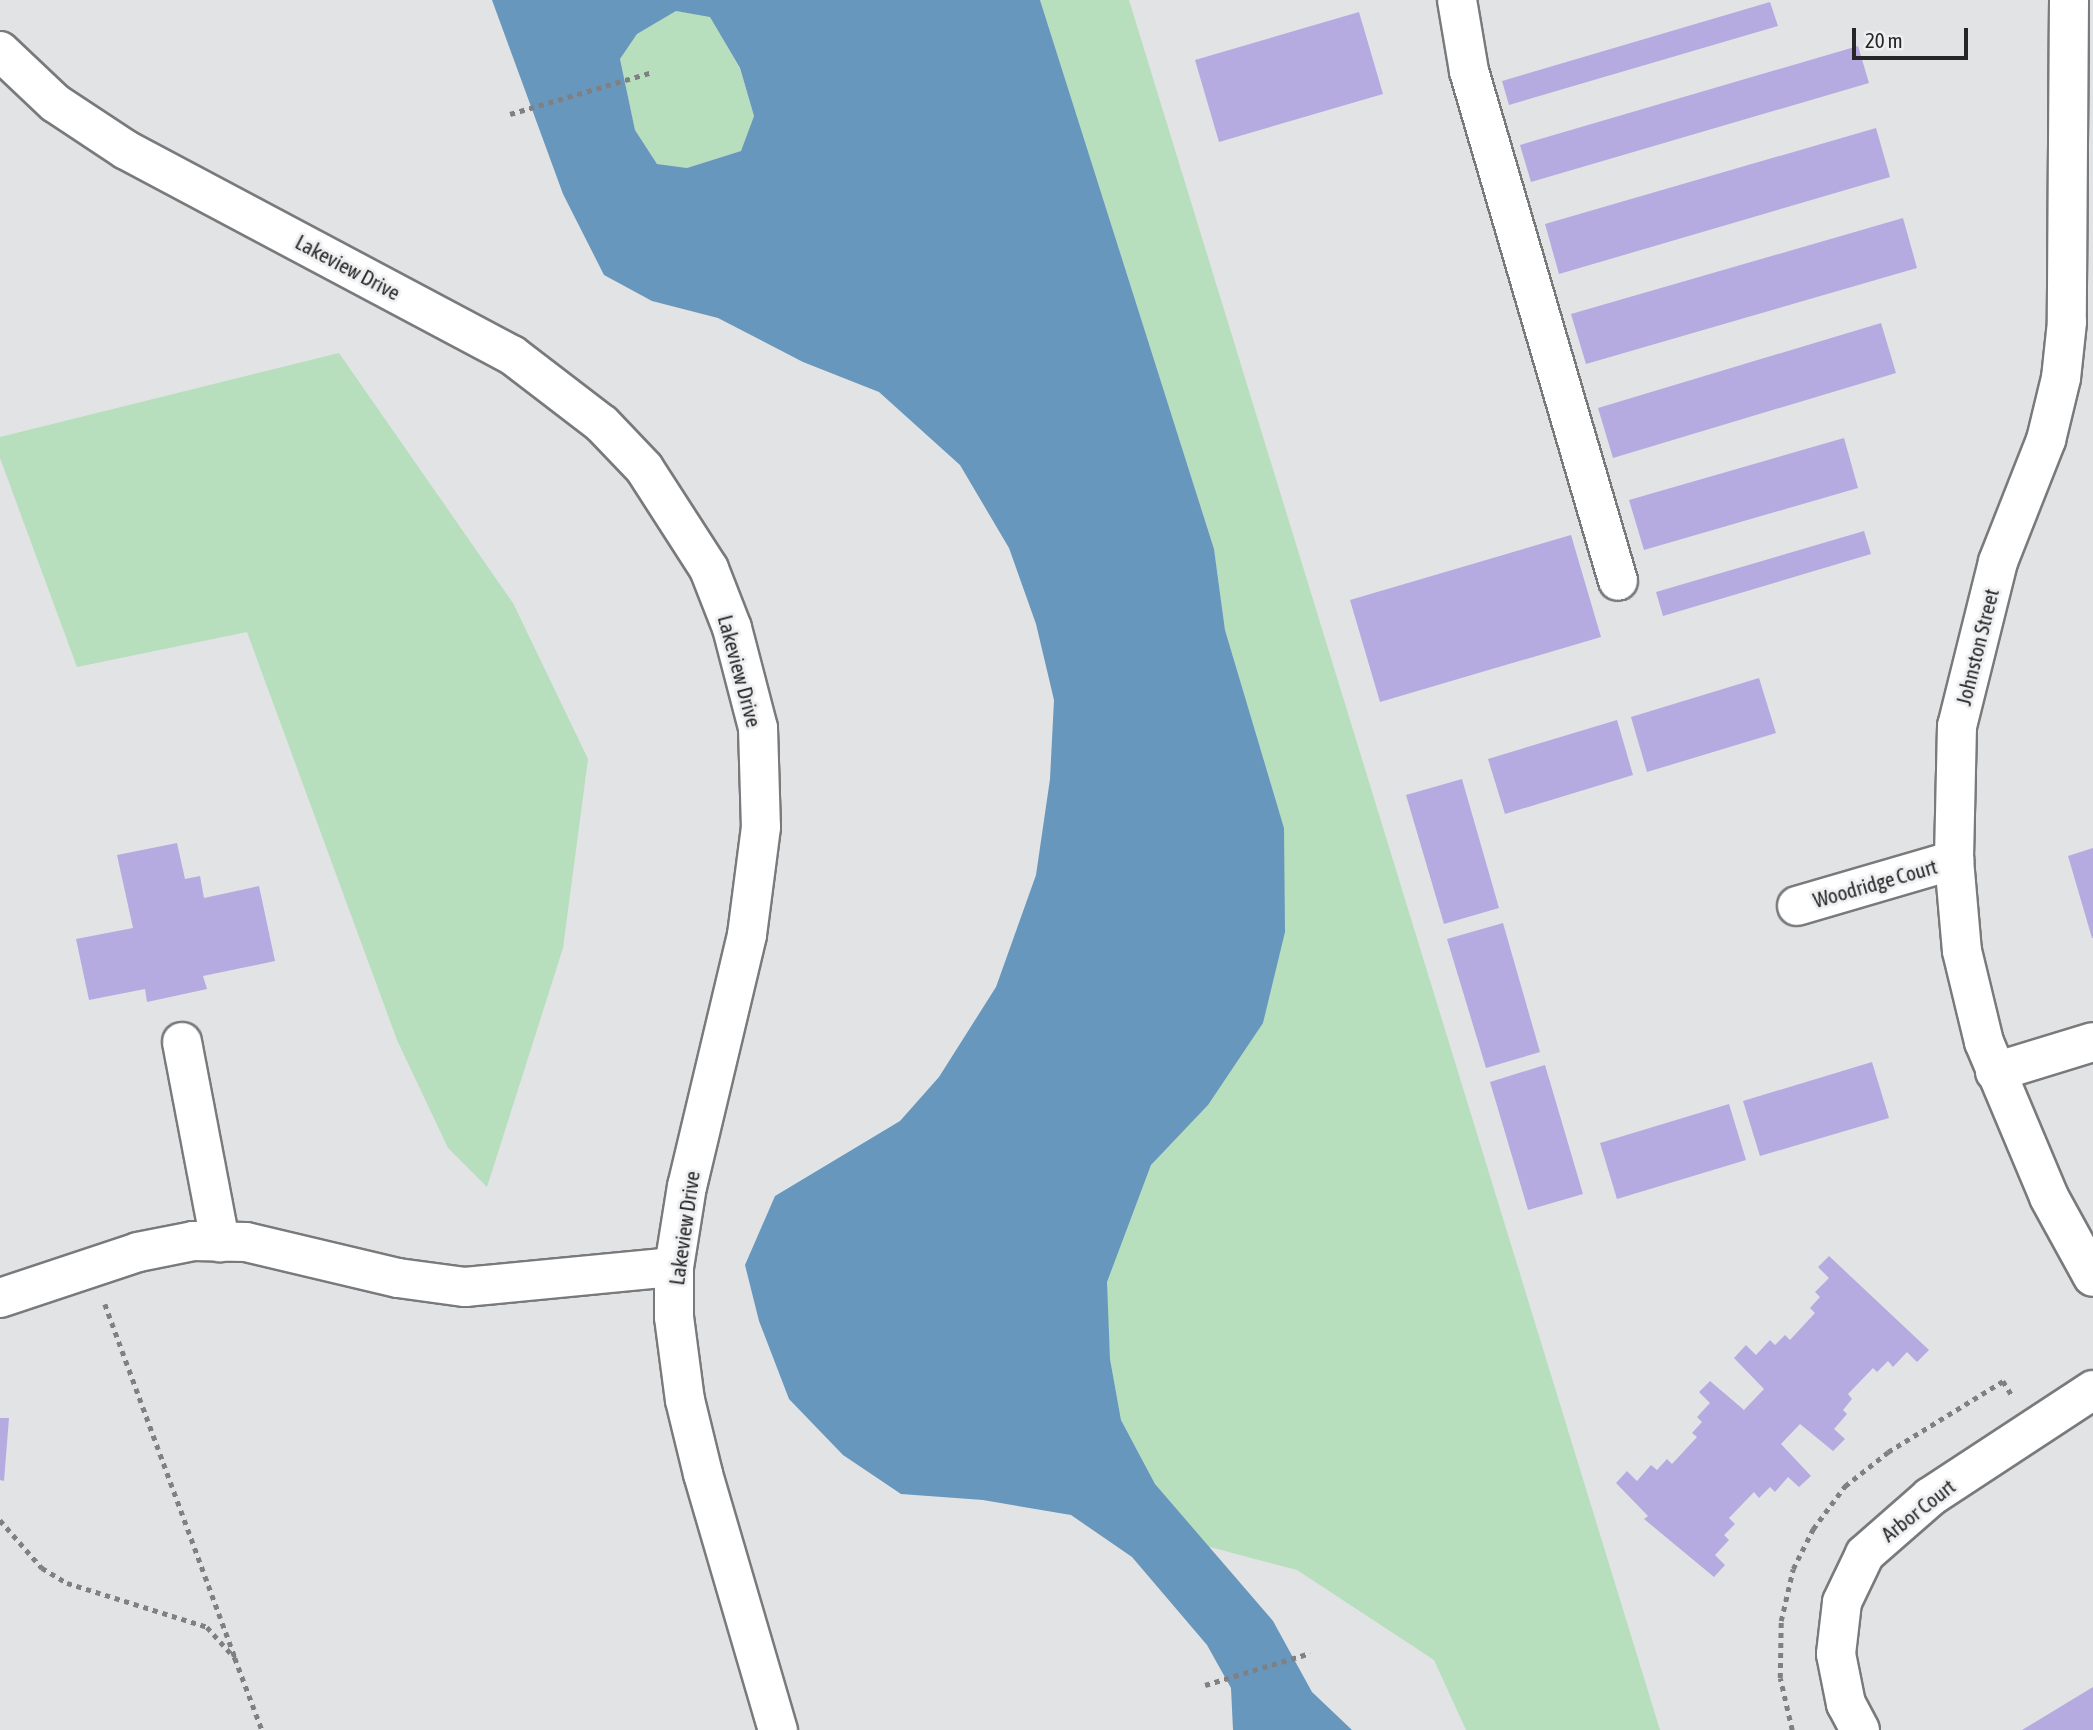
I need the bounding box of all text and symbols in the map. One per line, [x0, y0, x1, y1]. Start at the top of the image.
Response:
scale bar [1855, 14, 1970, 58]
text: 20 m [1865, 28, 1903, 52]
street label: Lakeview Drive [291, 229, 405, 305]
street label: Johnston Street [1950, 586, 2004, 708]
street label: Lakeview Drive [713, 612, 767, 730]
street label: Woodridge Court [1810, 853, 1940, 913]
street label: Lakeview Drive [664, 1169, 704, 1287]
street label: Arbor Court [1876, 1473, 1960, 1547]

